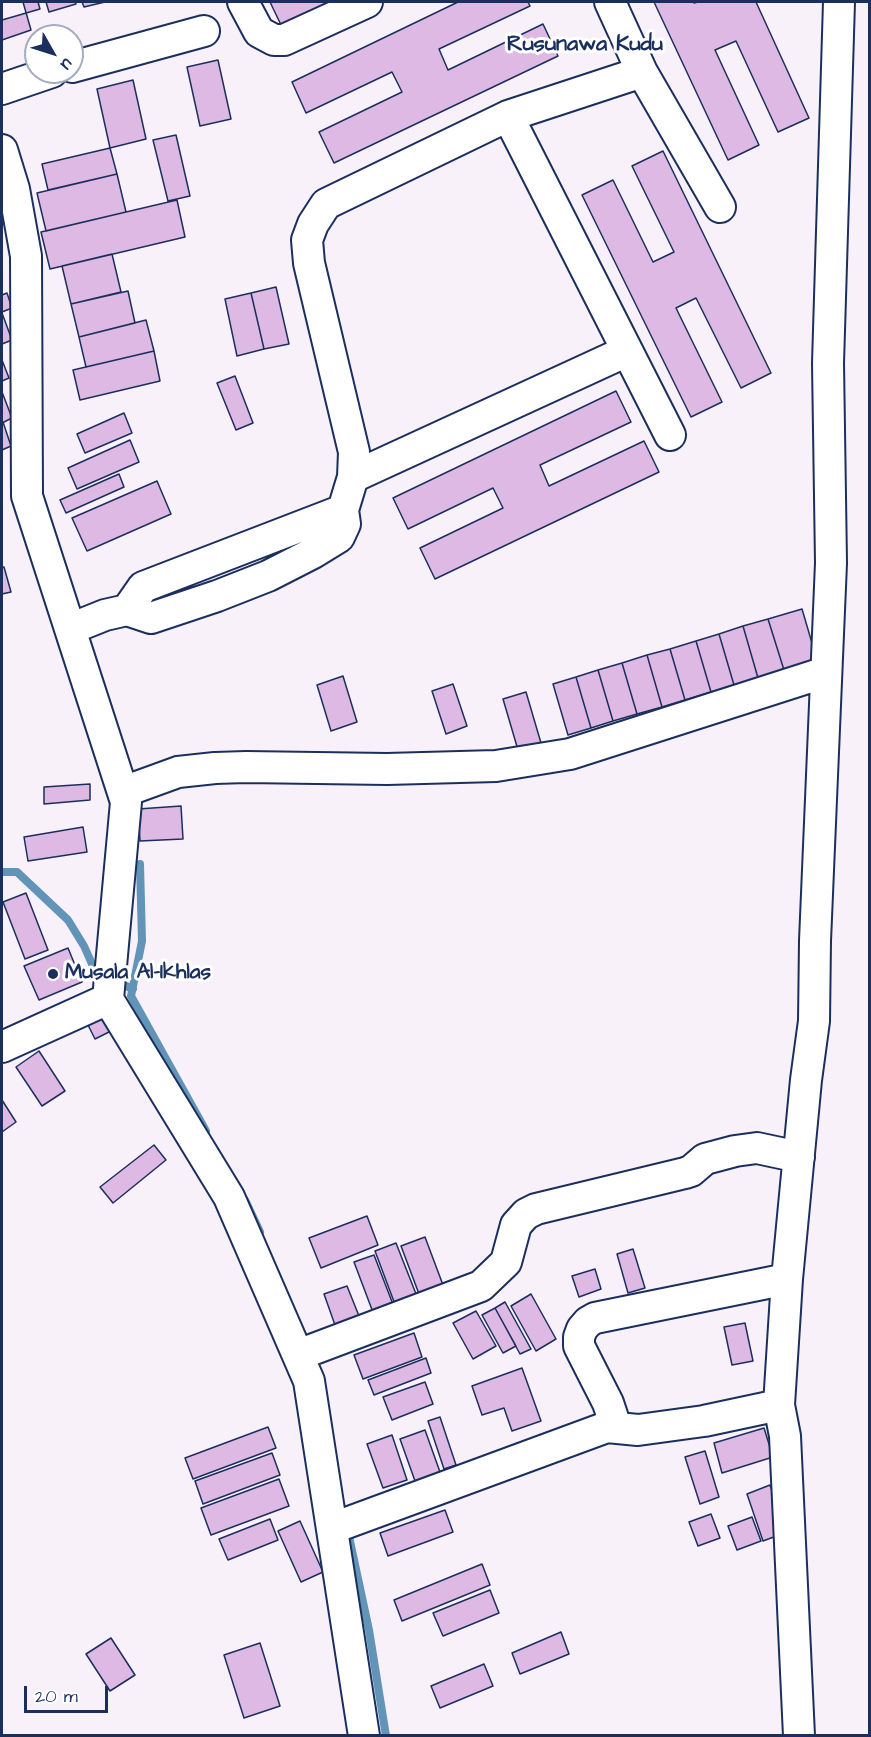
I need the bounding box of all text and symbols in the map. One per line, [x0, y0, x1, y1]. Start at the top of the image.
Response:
north arrow [24, 24, 84, 84]
district label: Rusunawa Kudu [507, 32, 663, 58]
text: U [55, 54, 78, 74]
place label: Musala Al-Ikhlas [65, 961, 211, 987]
marker: Musala Al-Ikhlas [46, 967, 60, 981]
scale bar [27, 1674, 111, 1712]
text: 20 m [35, 1684, 78, 1709]

